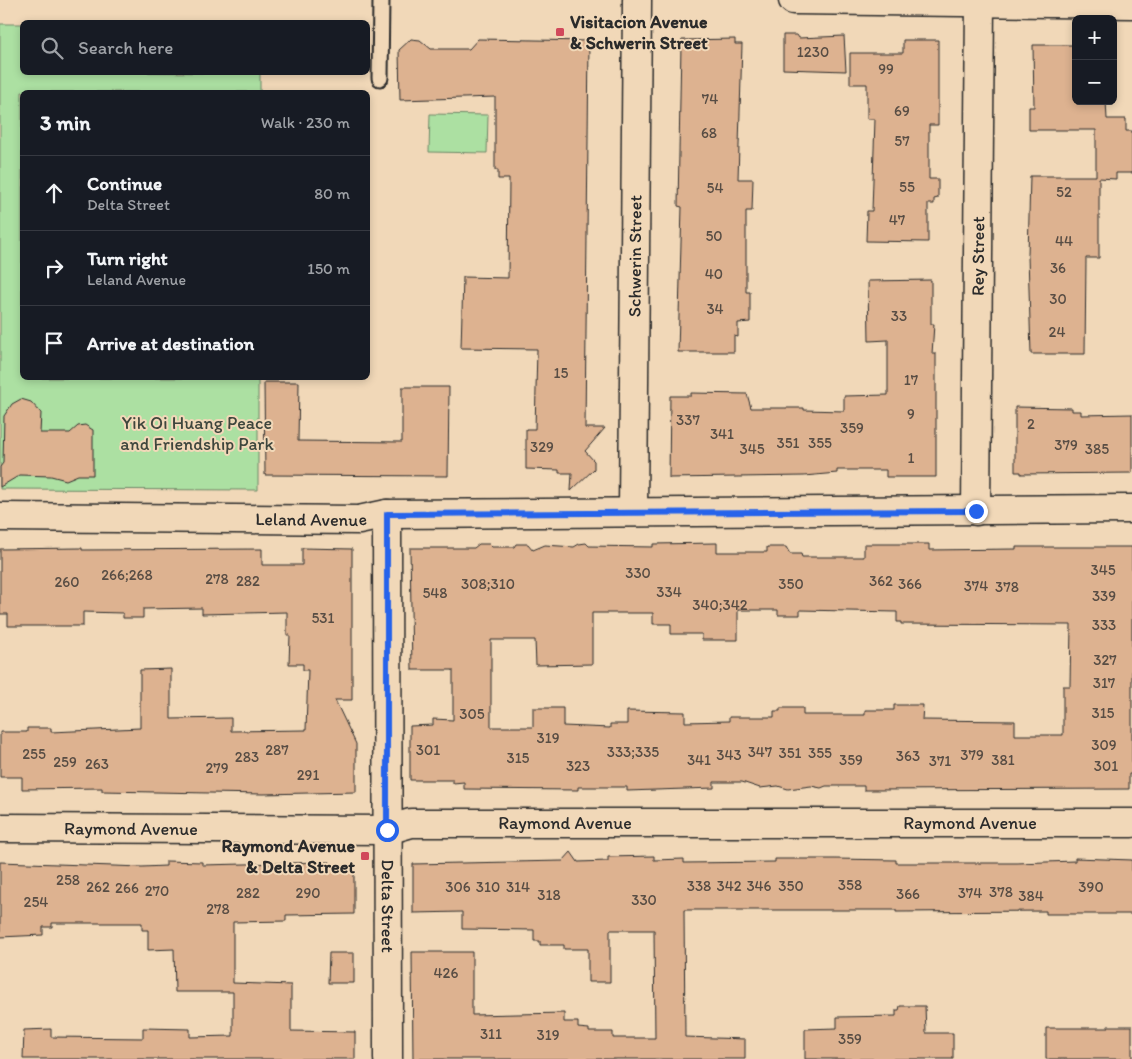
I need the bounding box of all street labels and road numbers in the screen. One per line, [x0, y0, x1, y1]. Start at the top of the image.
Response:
street label: Schwerin Street [624, 195, 646, 317]
street label: Rey Street [967, 216, 989, 296]
street label: Leland Avenue [255, 508, 369, 531]
street label: Raymond Avenue [498, 812, 632, 834]
street label: Raymond Avenue [903, 812, 1037, 834]
street label: Raymond Avenue [64, 817, 198, 840]
street label: Delta Street [377, 859, 399, 953]

